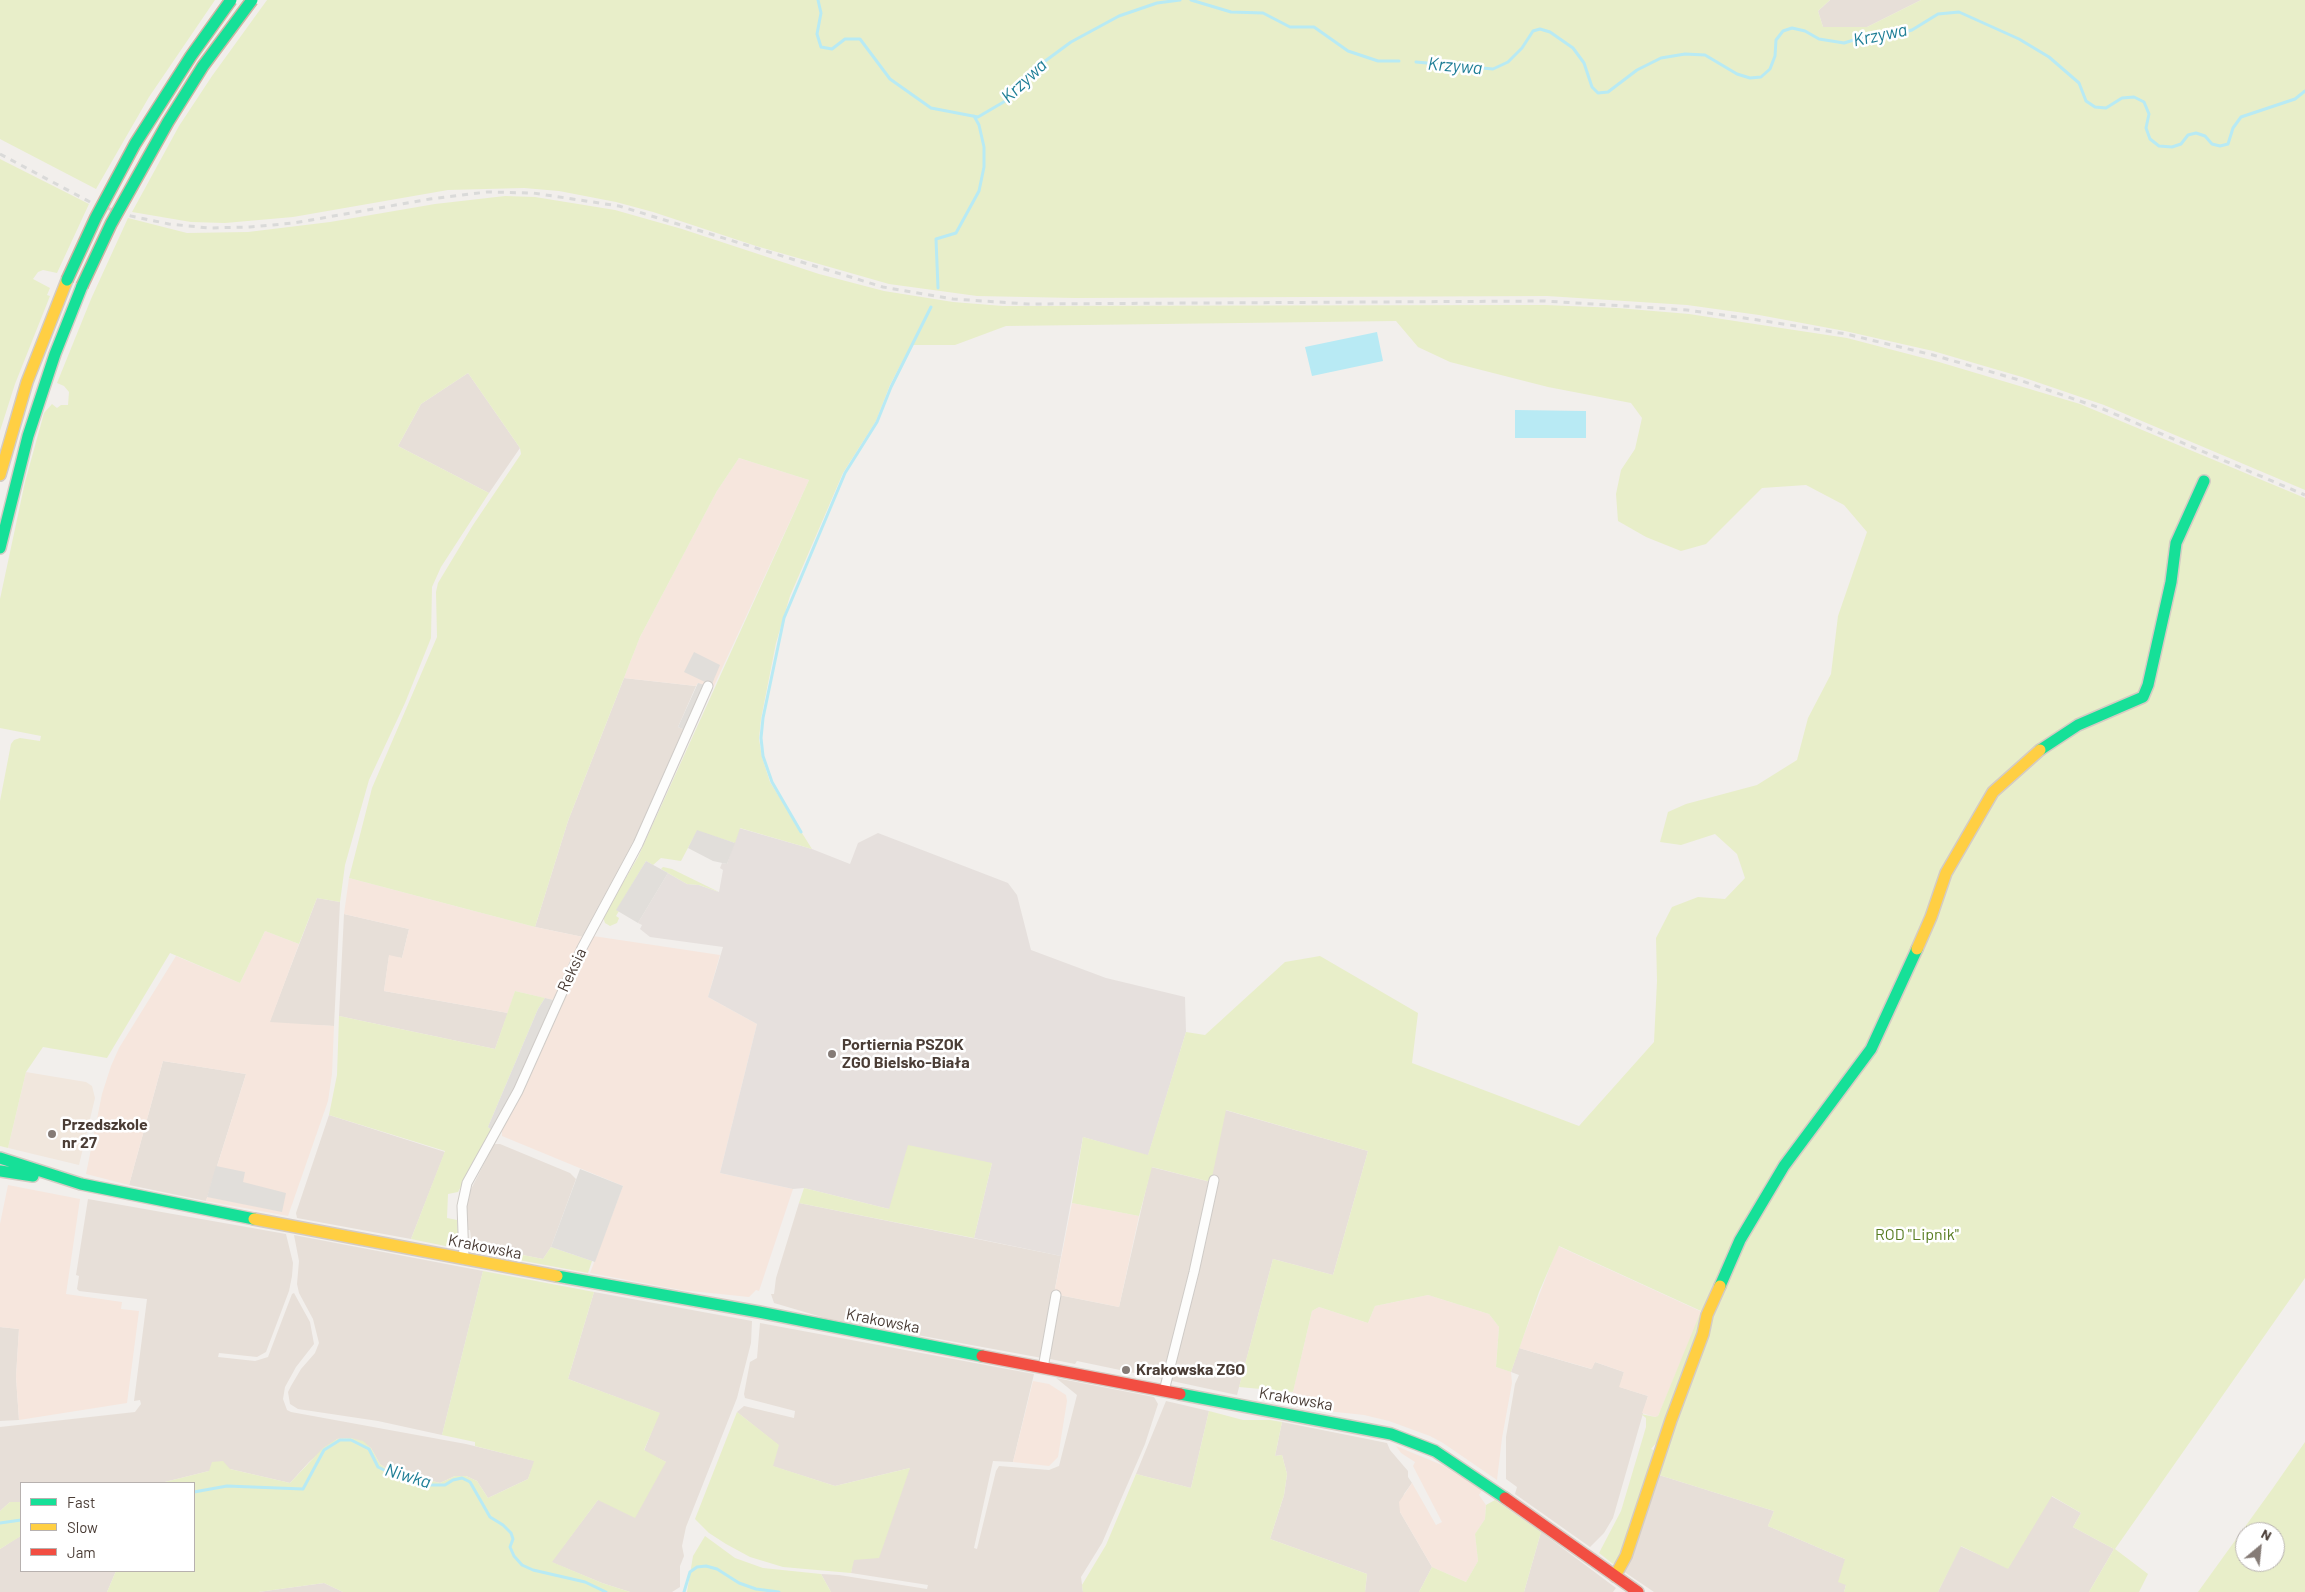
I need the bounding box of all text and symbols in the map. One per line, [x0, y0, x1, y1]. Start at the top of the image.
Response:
water label: Krzywa [1851, 19, 1909, 51]
water label: Krzywa [1427, 53, 1483, 79]
water label: Krzywa [997, 54, 1051, 108]
street label: Reksia [554, 945, 590, 995]
place label: Portiernia PSZOK ZGO Bielsko-Biała [842, 1035, 970, 1073]
marker: Portiernia PSZOK ZGO Bielsko-Biała [826, 1048, 838, 1060]
place label: Przedszkole nr 27 [62, 1115, 148, 1153]
marker: Przedszkole nr 27 [46, 1128, 58, 1140]
park label: ROD "Lipnik" [1875, 1225, 1959, 1245]
street label: Krakowska [447, 1230, 523, 1264]
street label: Krakowska [845, 1304, 921, 1338]
place label: Krakowska ZGO [1136, 1360, 1245, 1380]
marker: Krakowska ZGO [1120, 1364, 1132, 1376]
street label: Krakowska [1258, 1383, 1334, 1415]
water label: Niwka [382, 1459, 434, 1493]
legend [20, 1482, 195, 1572]
text: Fast [67, 1493, 95, 1511]
text: Slow [67, 1518, 98, 1536]
north arrow [2235, 1522, 2285, 1572]
text: N [2259, 1525, 2275, 1544]
text: Jam [67, 1543, 96, 1561]

